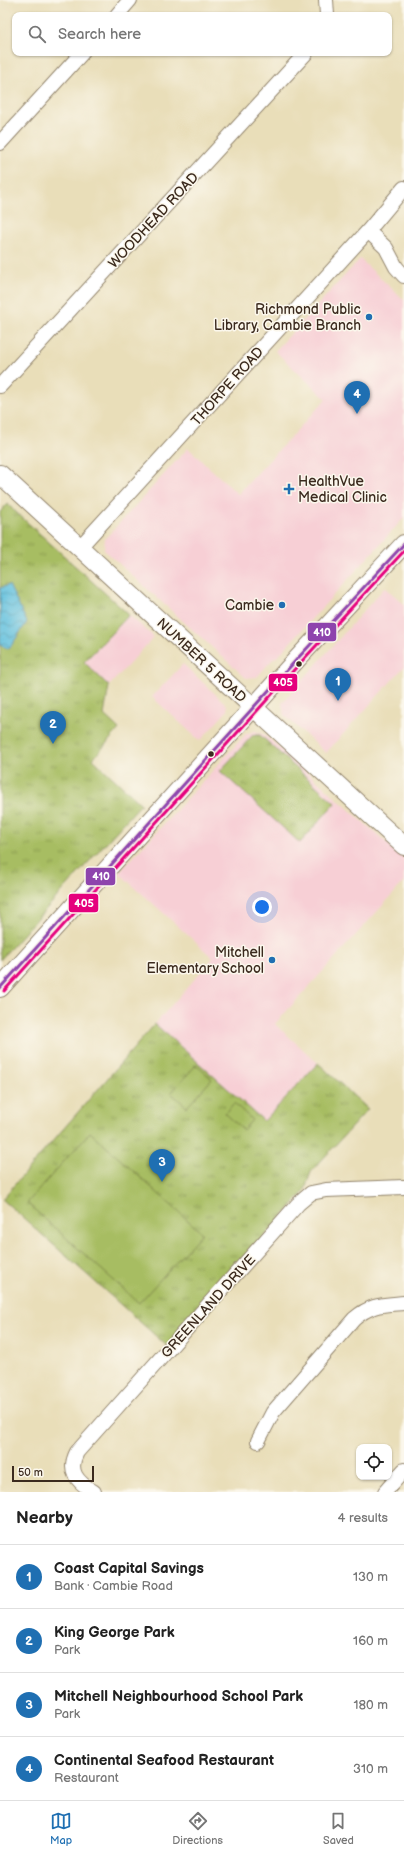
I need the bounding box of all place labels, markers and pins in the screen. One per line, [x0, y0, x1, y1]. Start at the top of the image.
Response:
place label: Richmond Public Library, Cambie Branch [214, 301, 361, 334]
marker: Richmond Public Library, Cambie Branch [364, 312, 374, 322]
pin: 4 [344, 381, 370, 414]
place label: HealthVue Medical Clinic [298, 473, 387, 506]
marker: HealthVue Medical Clinic [283, 483, 295, 495]
place label: Cambie [225, 597, 274, 614]
marker: Cambie [277, 600, 287, 610]
unlabelled marker [294, 659, 304, 669]
pin: 1 [325, 668, 351, 701]
pin: 2 [40, 711, 66, 744]
unlabelled marker [206, 749, 216, 759]
place label: Mitchell Elementary School [147, 944, 264, 977]
marker: Mitchell Elementary School [267, 955, 277, 965]
pin: 3 [149, 1149, 175, 1182]

